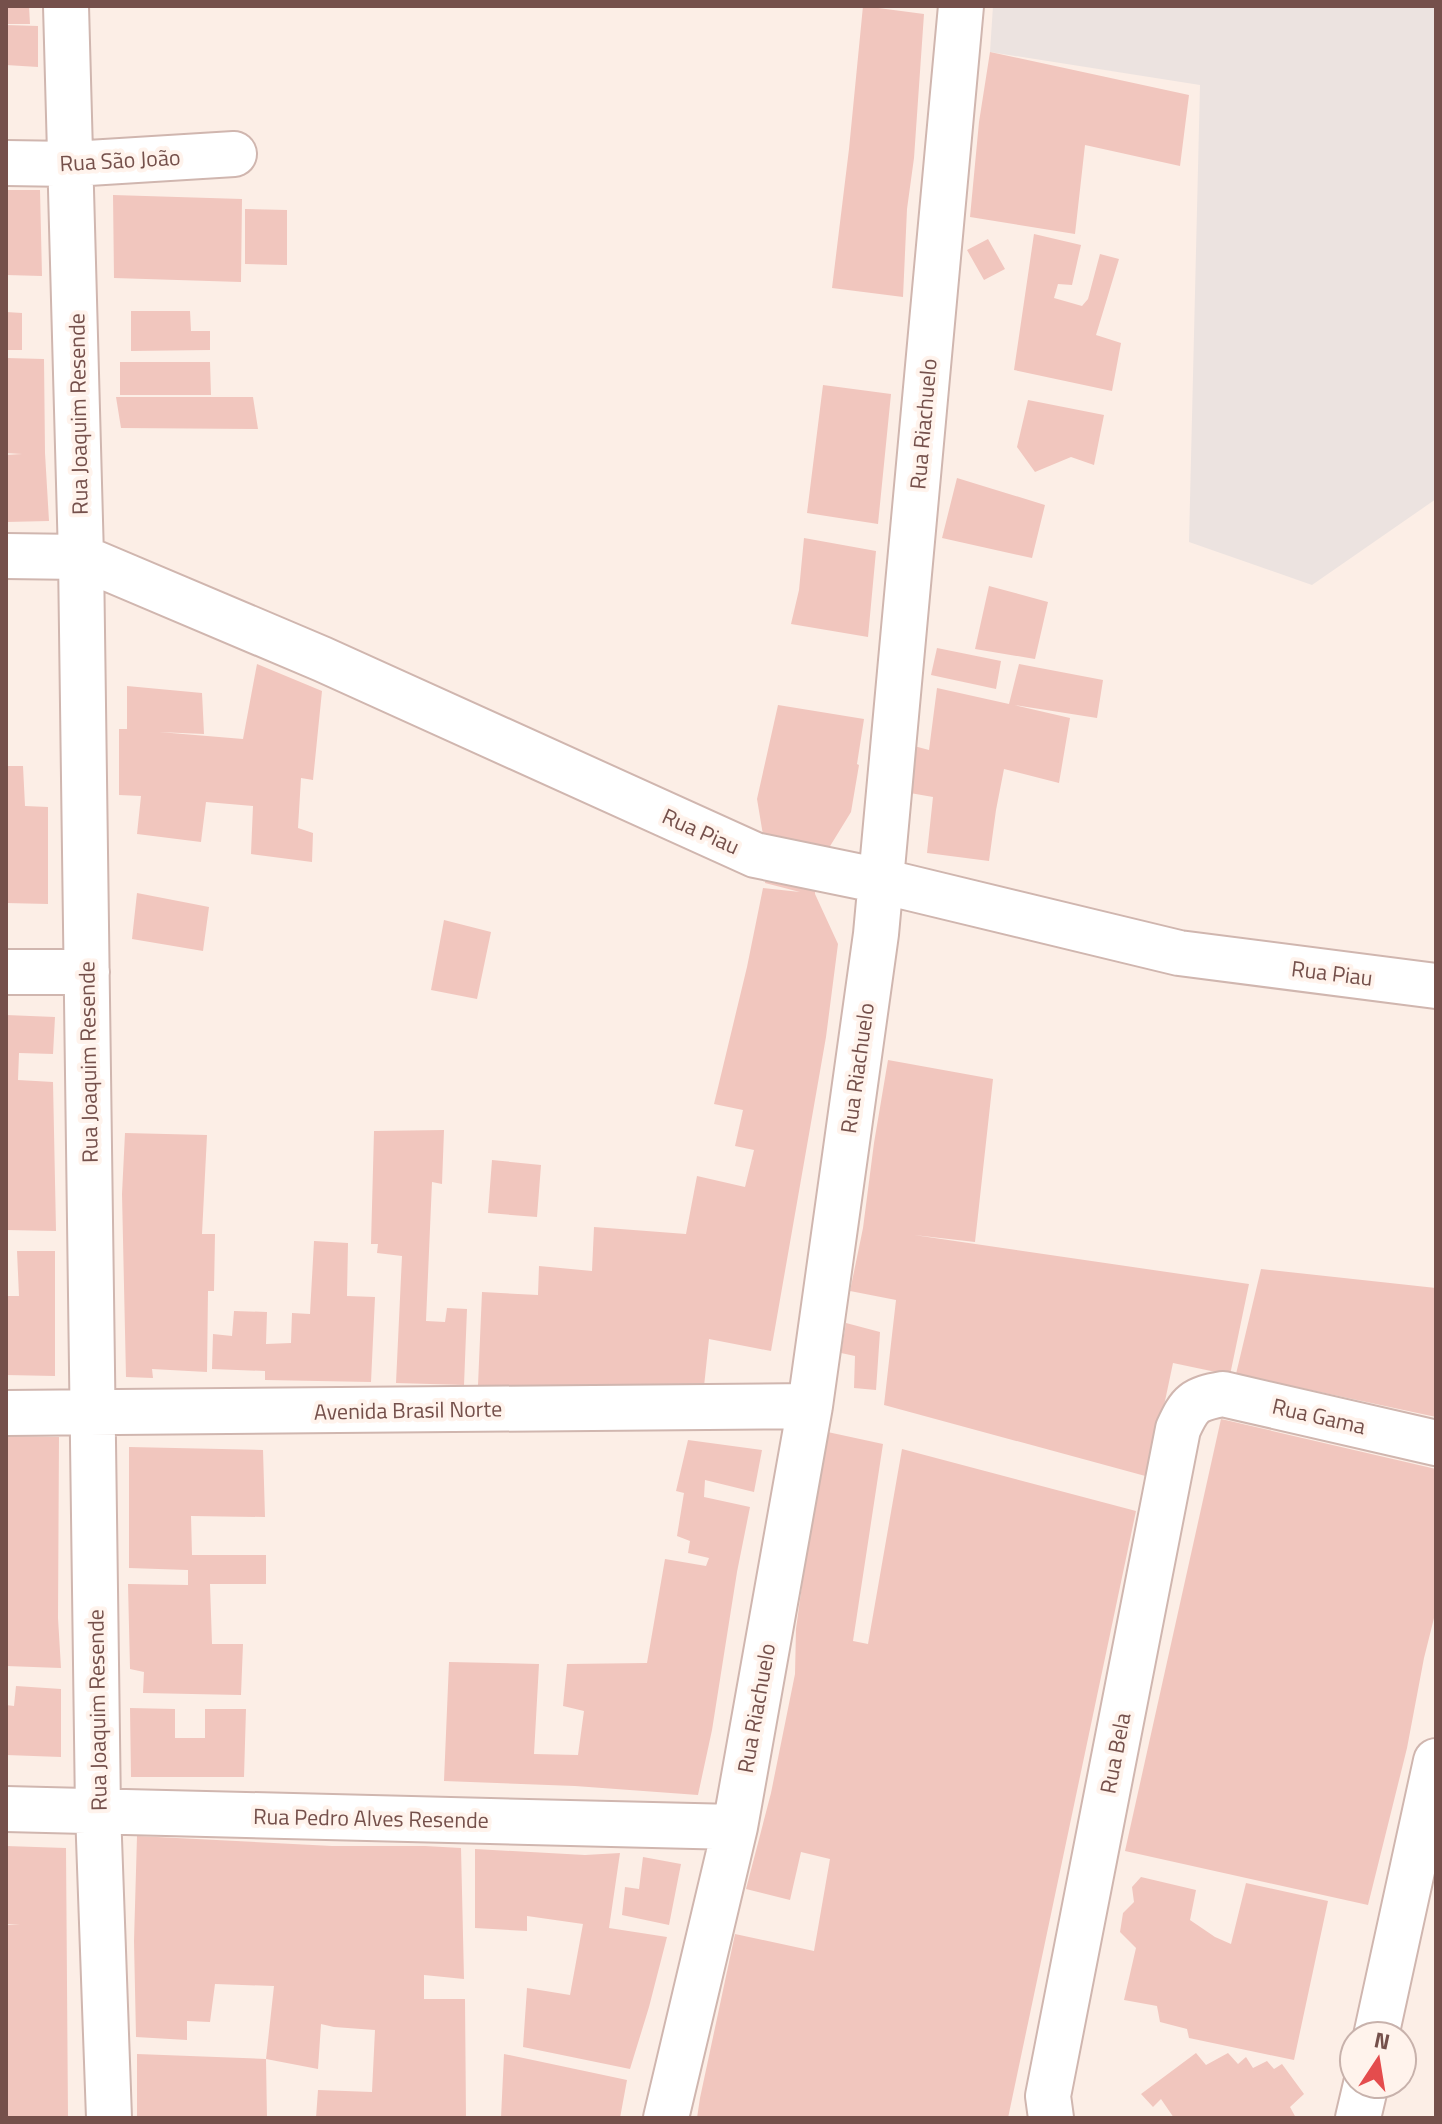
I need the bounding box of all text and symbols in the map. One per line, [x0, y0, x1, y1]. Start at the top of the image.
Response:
street label: Rua São João [59, 140, 181, 180]
street label: Rua Joaquim Resende [59, 313, 97, 515]
street label: Rua Riachuelo [900, 357, 946, 491]
street label: Rua Piau [657, 799, 745, 863]
street label: Rua Piau [1289, 951, 1375, 995]
street label: Rua Joaquim Resende [69, 961, 107, 1163]
street label: Rua Riachuelo [831, 1001, 883, 1135]
street label: Rua Gama [1269, 1389, 1369, 1443]
street label: Avenida Brasil Norte [314, 1391, 502, 1429]
street label: Rua Joaquim Resende [78, 1609, 116, 1811]
street label: Rua Riachuelo [728, 1640, 784, 1776]
street label: Rua Bela [1091, 1710, 1139, 1796]
street label: Rua Pedro Alves Resende [253, 1799, 489, 1837]
north arrow [1338, 2020, 1418, 2100]
text: N [1371, 2022, 1393, 2059]

